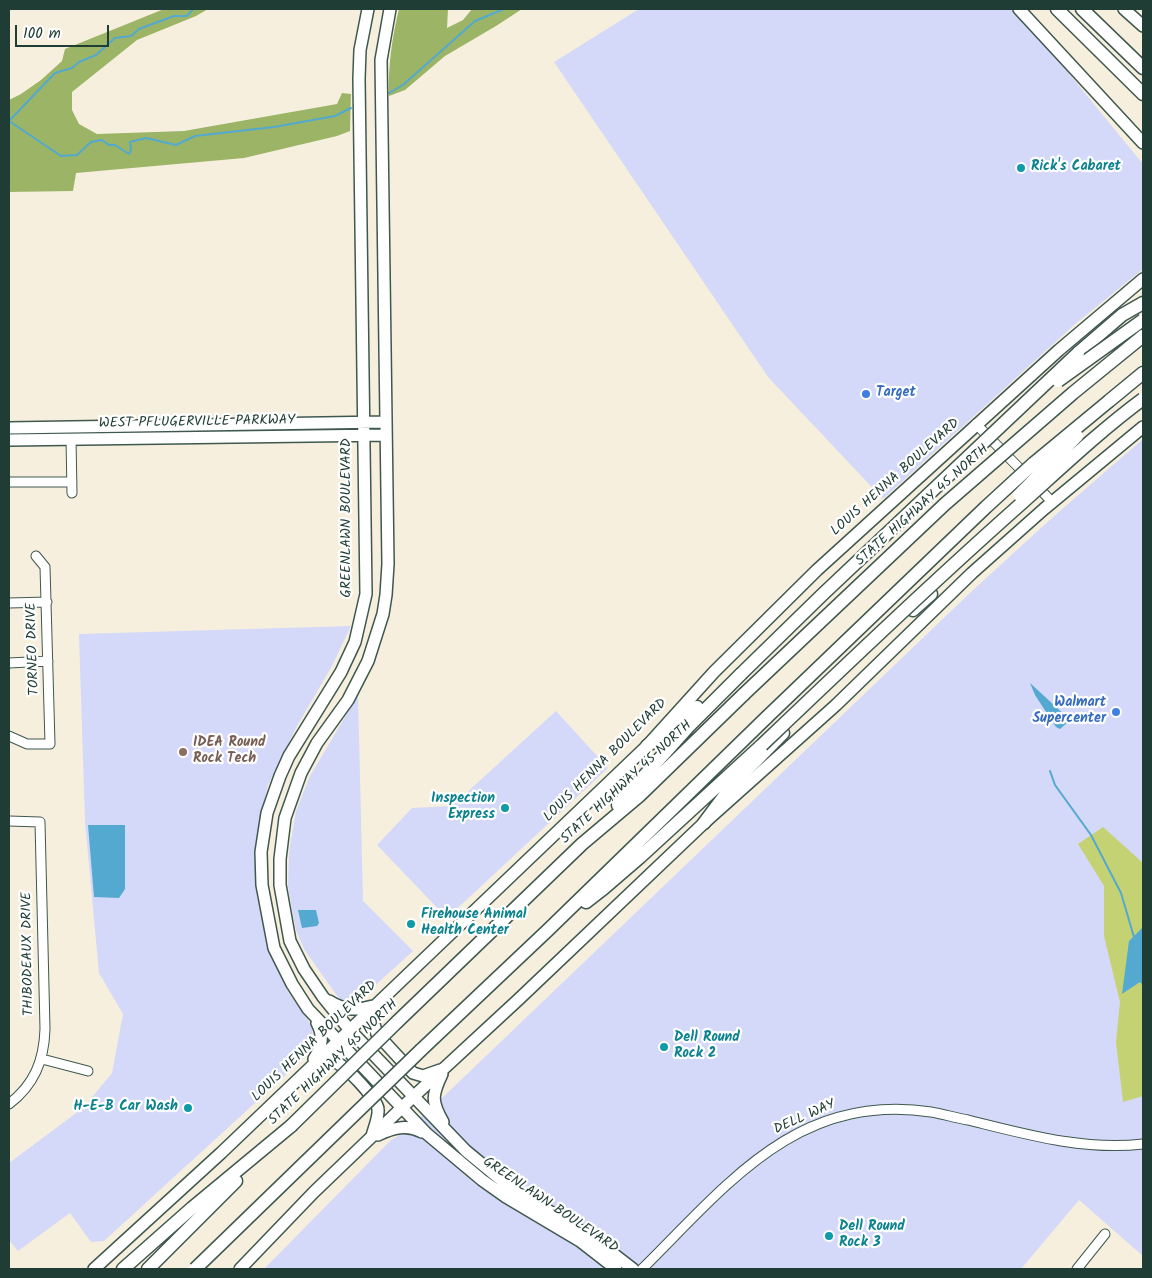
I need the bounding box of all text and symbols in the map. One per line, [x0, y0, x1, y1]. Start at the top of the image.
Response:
scale bar [18, 15, 111, 47]
text: 100 m [23, 22, 61, 46]
place label: Rick's Cabaret [1031, 160, 1121, 176]
marker: Rick's Cabaret [1015, 162, 1027, 174]
place label: Target [876, 386, 916, 402]
marker: Target [860, 388, 872, 400]
street label: WEST PFLUGERVILLE PARKWAY [99, 413, 295, 433]
street label: LOUIS HENNA BOULEVARD [828, 416, 964, 540]
street label: GREENLAWN BOULEVARD [340, 438, 356, 598]
street label: STATE HIGHWAY 45 NORTH [853, 442, 993, 570]
street label: TORNEO DRIVE [24, 602, 44, 696]
street label: LOUIS HENNA BOULEVARD [541, 696, 671, 826]
place label: Walmart Supercenter [1032, 696, 1106, 729]
marker: Walmart Supercenter [1110, 706, 1122, 718]
street label: STATE HIGHWAY 45 NORTH [558, 718, 696, 848]
place label: IDEA Round Rock Tech [193, 736, 265, 769]
marker: IDEA Round Rock Tech [177, 746, 189, 758]
place label: Inspection Express [431, 792, 495, 824]
marker: Inspection Express [499, 802, 511, 814]
street label: THIBODEAUX DRIVE [20, 892, 38, 1016]
place label: Firehouse Animal Health Center [421, 908, 527, 940]
marker: Firehouse Animal Health Center [405, 918, 417, 930]
street label: LOUIS HENNA BOULEVARD [249, 978, 381, 1106]
street label: STATE HIGHWAY 45 NORTH [266, 997, 402, 1129]
place label: Dell Round Rock 2 [674, 1031, 740, 1064]
marker: Dell Round Rock 2 [658, 1041, 670, 1053]
street label: DELL WAY [772, 1097, 838, 1139]
place label: H-E-B Car Wash [73, 1100, 178, 1116]
marker: H-E-B Car Wash [182, 1102, 194, 1114]
street label: GREENLAWN BOULEVARD [479, 1154, 621, 1258]
place label: Dell Round Rock 3 [839, 1220, 905, 1252]
marker: Dell Round Rock 3 [823, 1230, 835, 1242]

